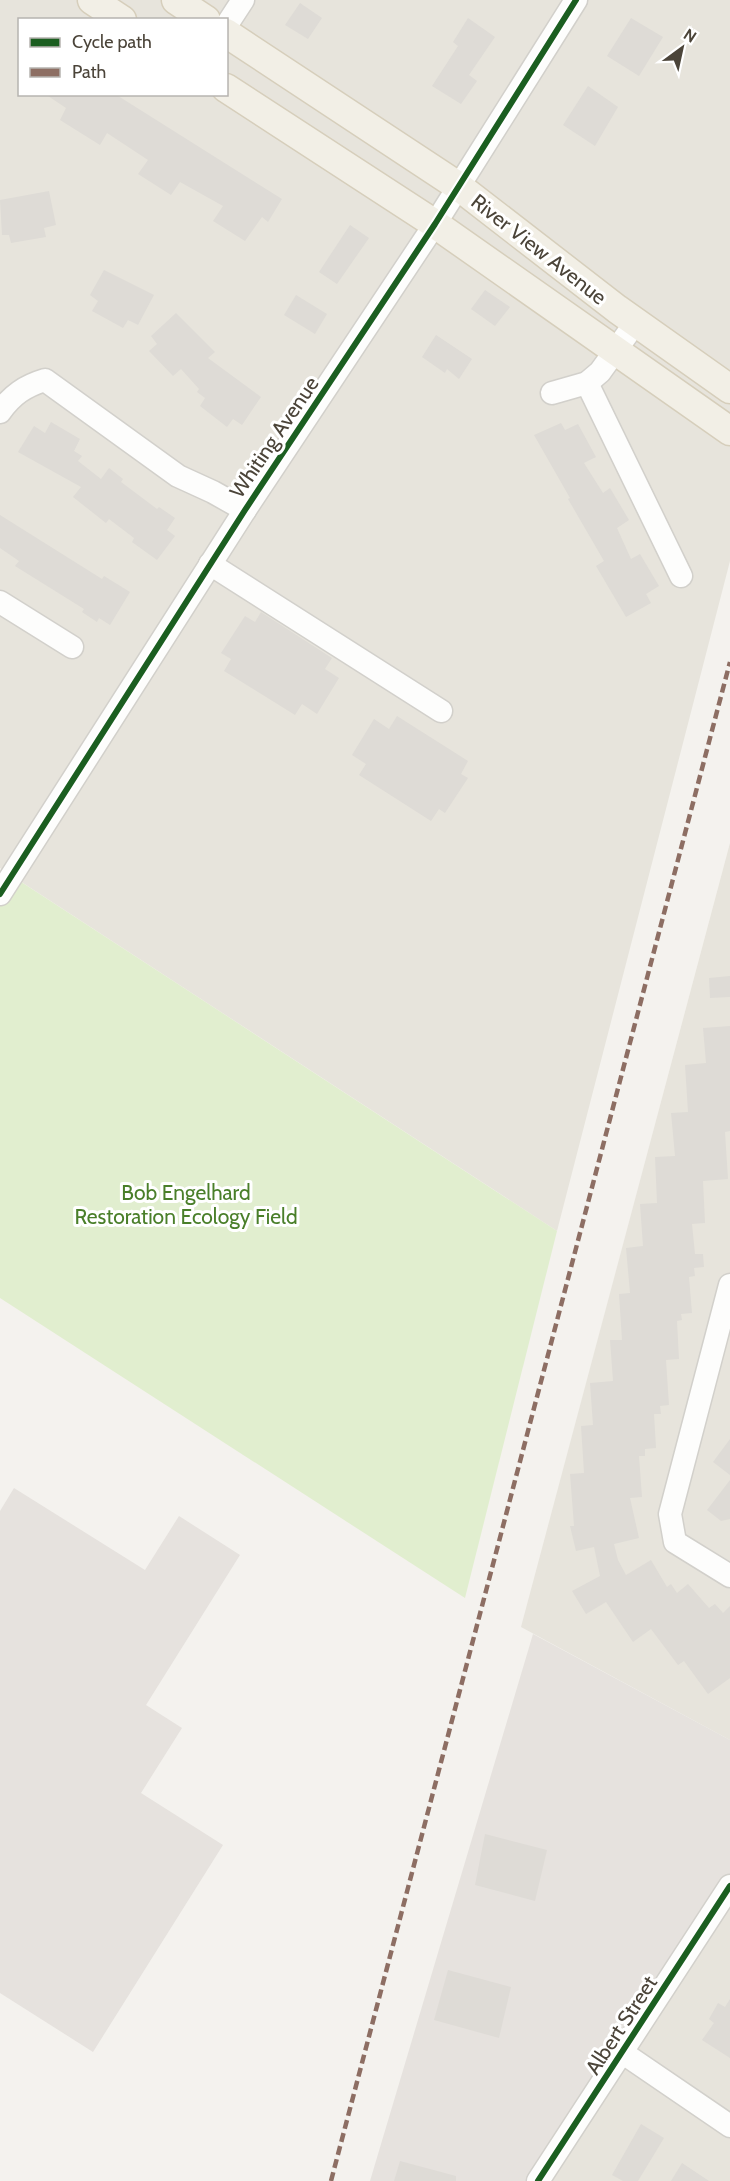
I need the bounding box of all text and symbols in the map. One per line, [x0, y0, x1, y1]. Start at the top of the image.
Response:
legend [18, 18, 228, 96]
north arrow [652, 18, 712, 78]
text: N [680, 25, 700, 47]
text: Cycle path [72, 31, 152, 53]
text: Path [72, 61, 106, 83]
street label: River View Avenue [466, 188, 612, 310]
street label: Whiting Avenue [224, 371, 324, 502]
park label: Bob Engelhard Restoration Ecology Field [74, 1180, 298, 1229]
street label: Albert Street [580, 1971, 662, 2079]

